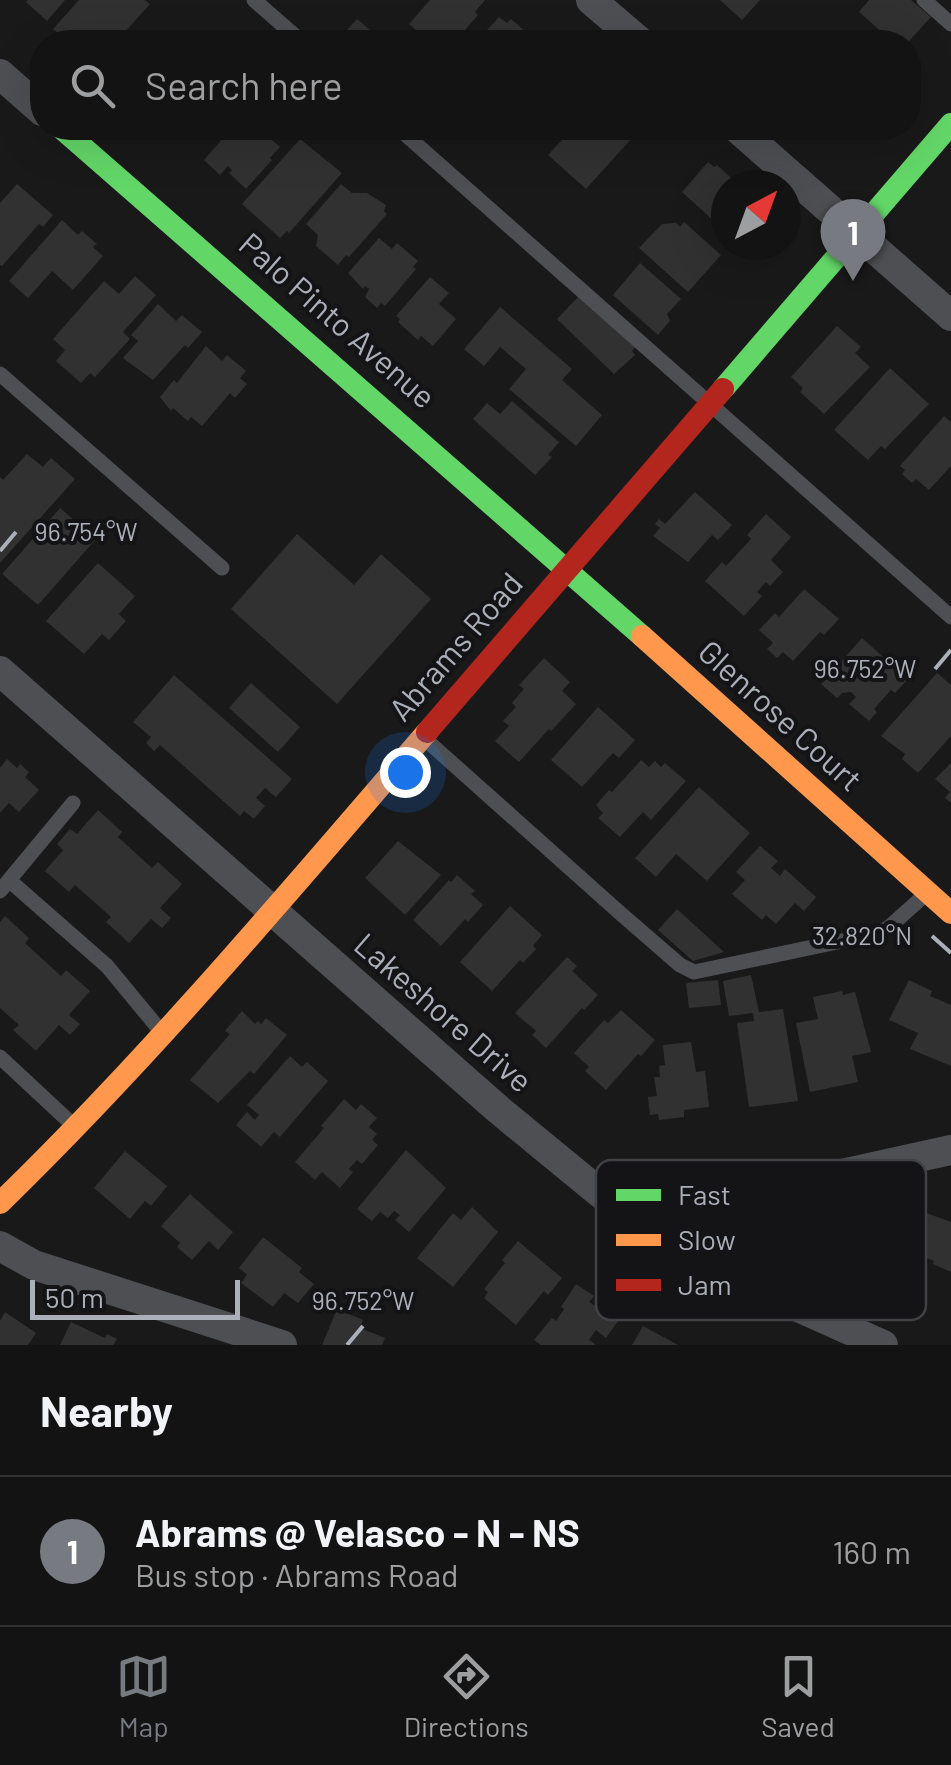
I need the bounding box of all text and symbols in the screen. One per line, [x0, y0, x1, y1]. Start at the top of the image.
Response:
search box [30, 30, 921, 140]
icon: search [65, 58, 120, 113]
text: Search here [145, 62, 343, 108]
north arrow [711, 170, 801, 260]
pin: 1 [820, 198, 886, 281]
street label: Palo Pinto Avenue [232, 224, 444, 415]
text: 96.754°W [35, 516, 137, 546]
street label: Abrams Road [380, 564, 529, 728]
street label: Glenrose Court [692, 631, 871, 798]
text: 96.752°W [814, 653, 916, 683]
your location [380, 747, 431, 798]
text: 32.820°N [812, 920, 912, 950]
street label: Lakeshore Drive [348, 924, 541, 1099]
legend [596, 1160, 926, 1320]
text: Fast [678, 1177, 731, 1211]
text: Slow [678, 1222, 736, 1256]
text: Jam [678, 1267, 732, 1301]
scale bar [30, 1275, 240, 1320]
text: 50 m [45, 1280, 104, 1314]
text: 96.752°W [312, 1285, 414, 1315]
text: Nearby [40, 1385, 173, 1435]
text: Abrams @ Velasco - N - NS [135, 1509, 580, 1555]
text: 1 [67, 1532, 78, 1570]
text: 160 m [832, 1532, 911, 1570]
text: Bus stop · Abrams Road [135, 1555, 459, 1593]
tab: Map [116, 1649, 171, 1743]
tab: Directions [404, 1649, 529, 1743]
tab: Saved [761, 1649, 835, 1743]

